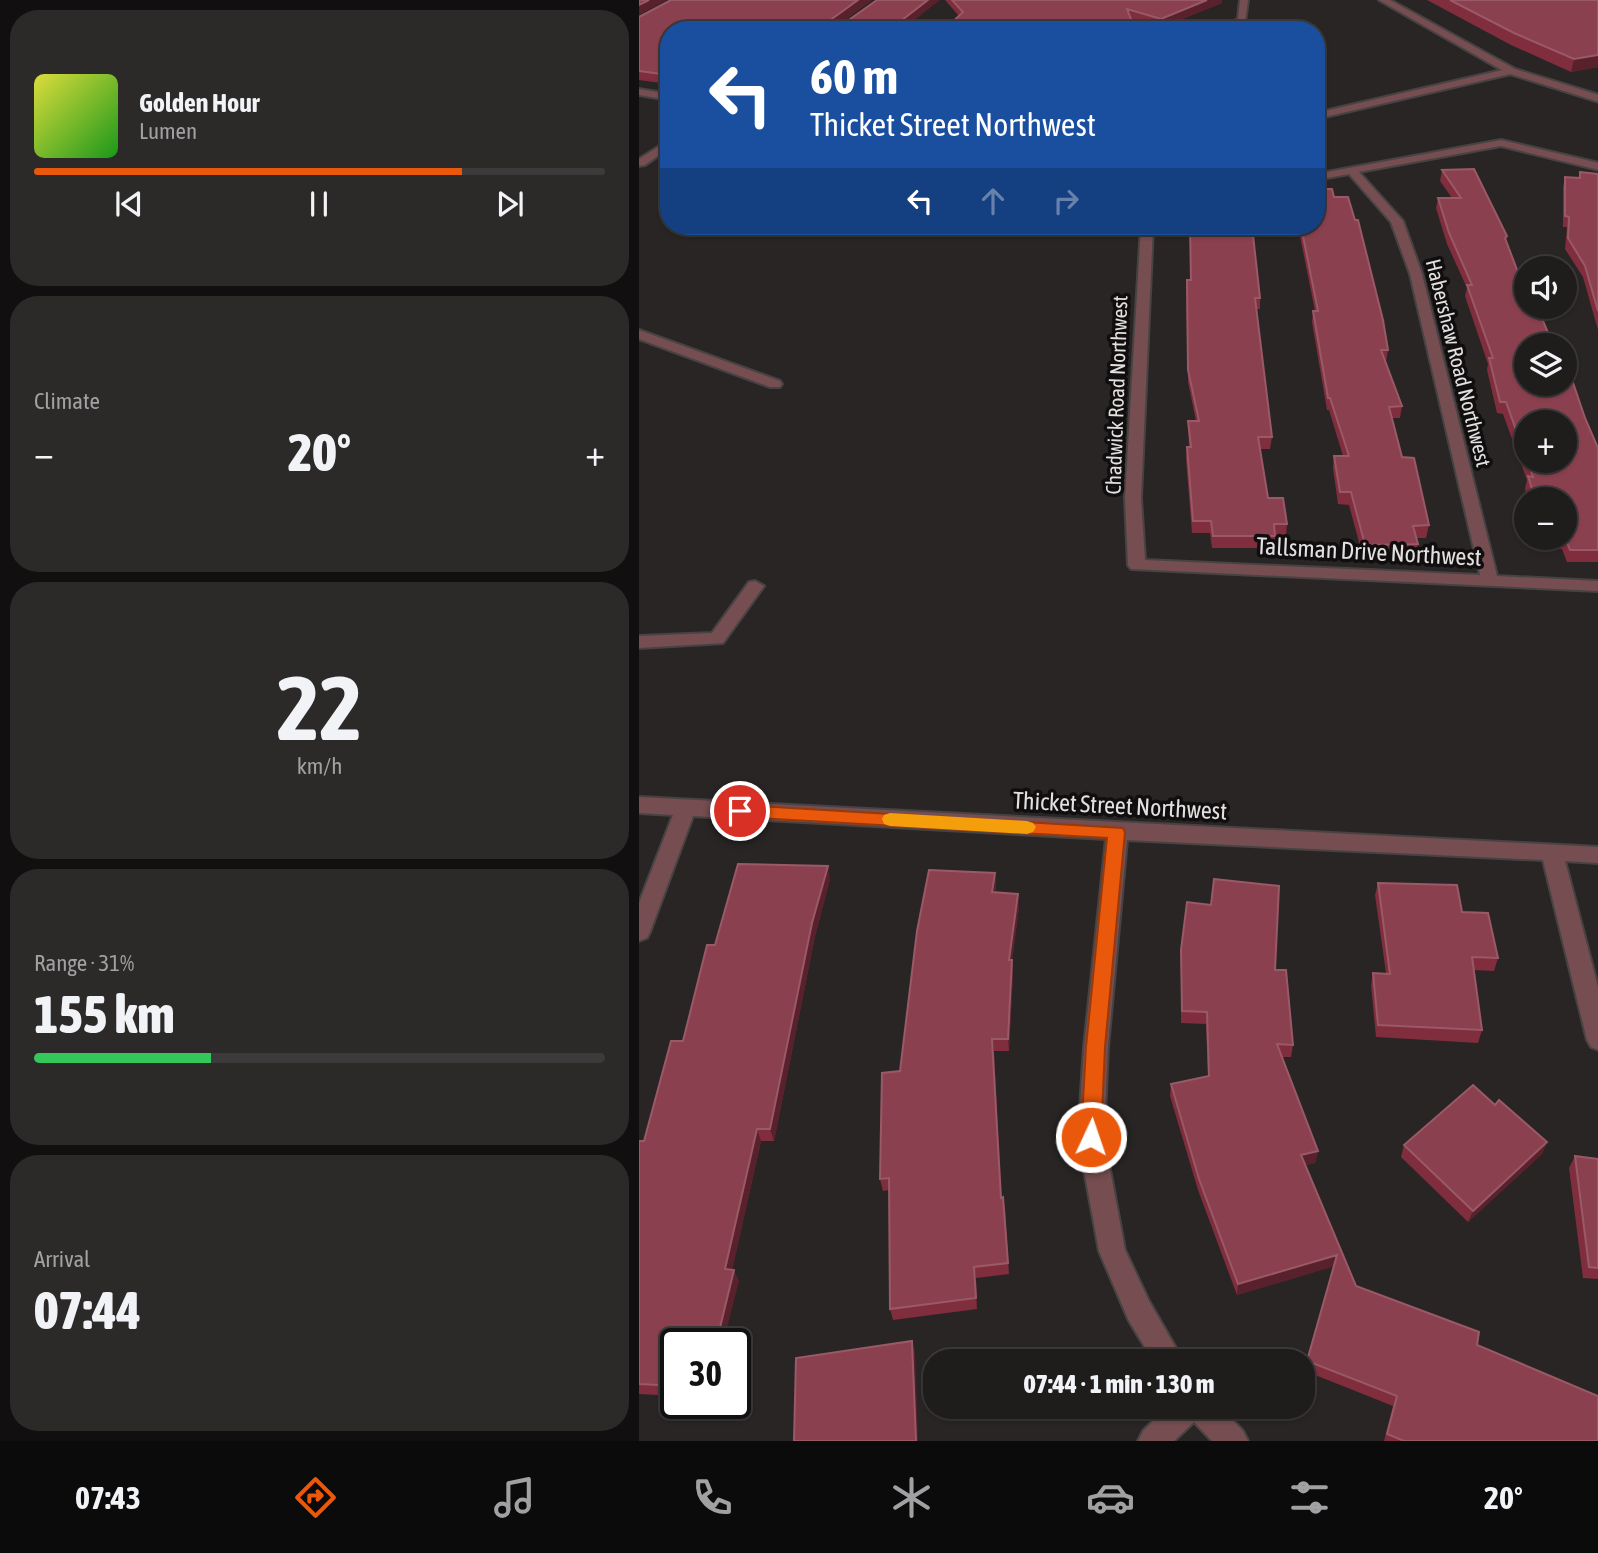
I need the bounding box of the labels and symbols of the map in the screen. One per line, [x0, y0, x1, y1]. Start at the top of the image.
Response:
street label: Habershaw Road Northwest [1422, 256, 1496, 469]
street label: Chadwick Road Northwest [1101, 295, 1131, 495]
street label: Tallsman Drive Northwest [1256, 532, 1482, 571]
pin [710, 781, 770, 841]
street label: Thicket Street Northwest [1012, 786, 1228, 825]
position arrow [1054, 1100, 1128, 1174]
speed limit sign: 30 [660, 1328, 751, 1419]

